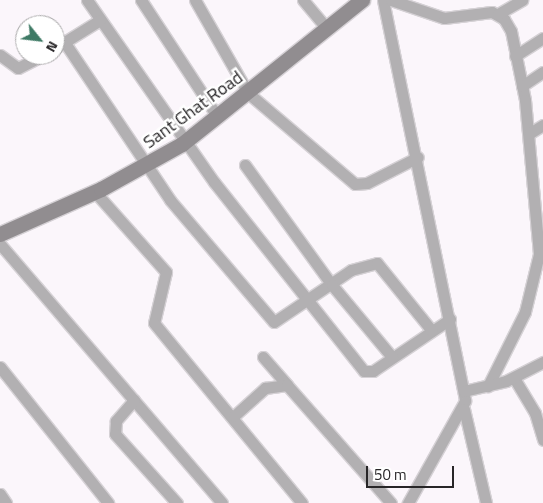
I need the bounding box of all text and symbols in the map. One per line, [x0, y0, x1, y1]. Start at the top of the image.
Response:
north arrow [15, 15, 65, 65]
text: N [41, 38, 64, 56]
street label: Sant Ghat Road [139, 67, 247, 153]
scale bar [368, 456, 456, 488]
text: 50 m [374, 463, 407, 486]

